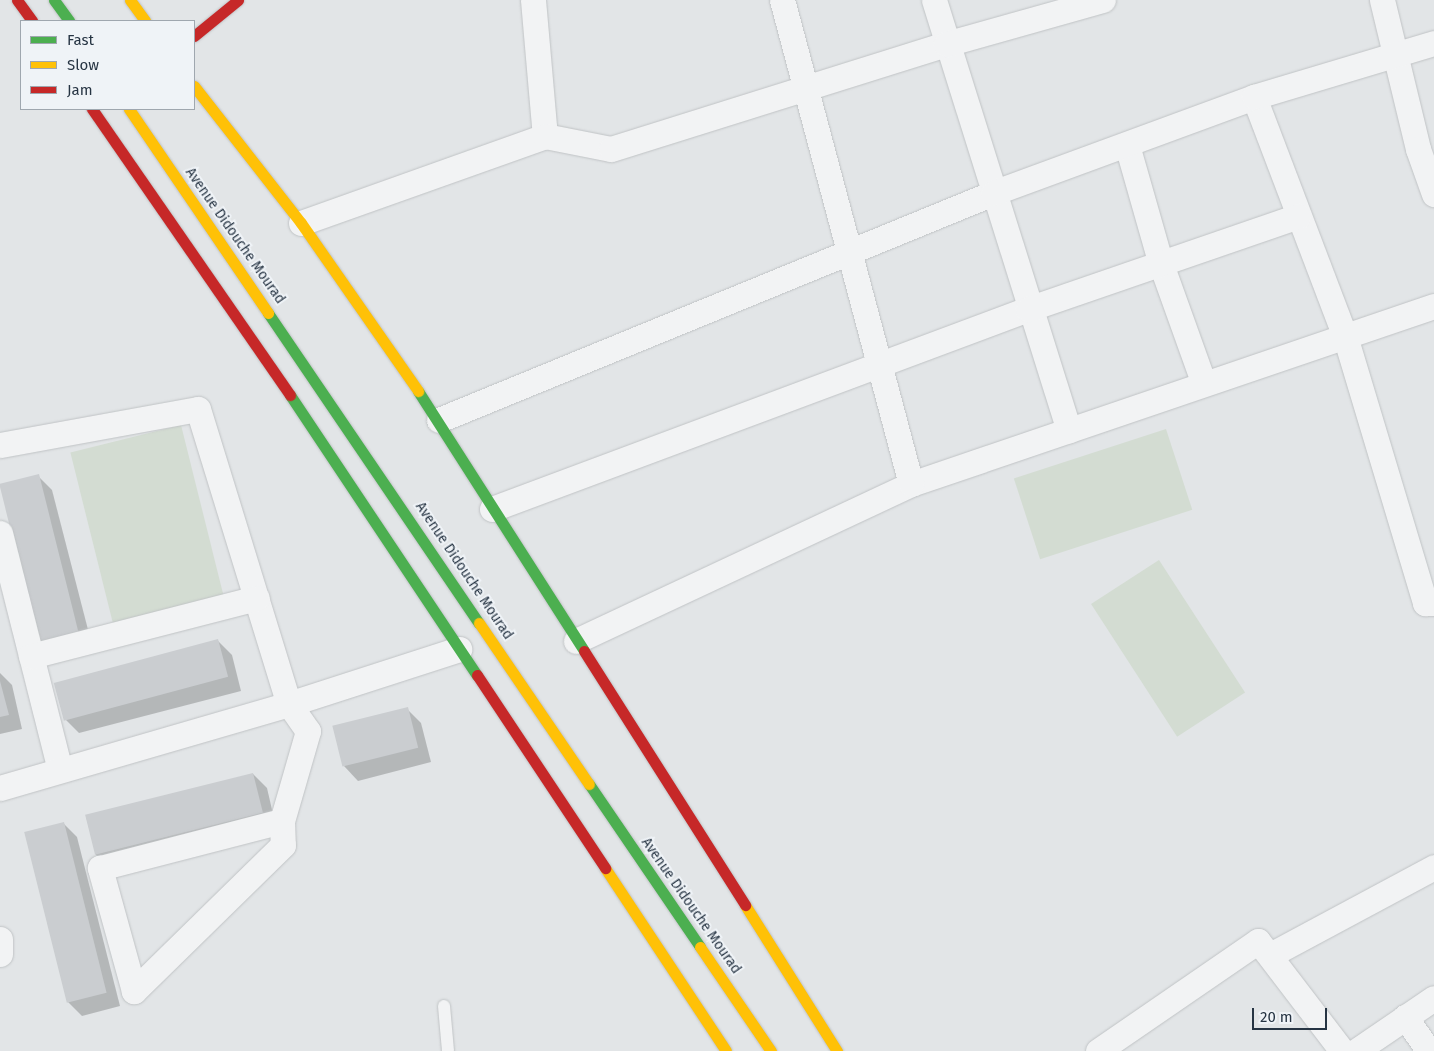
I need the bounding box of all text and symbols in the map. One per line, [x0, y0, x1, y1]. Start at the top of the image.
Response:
legend [20, 20, 195, 110]
text: Fast [67, 31, 94, 49]
text: Slow [67, 56, 99, 74]
text: Jam [67, 81, 93, 99]
street label: Avenue Didouche Mourad [182, 165, 288, 307]
street label: Avenue Didouche Mourad [412, 499, 516, 643]
street label: Avenue Didouche Mourad [638, 835, 744, 977]
scale bar [1254, 998, 1329, 1030]
text: 20 m [1260, 1008, 1293, 1026]

